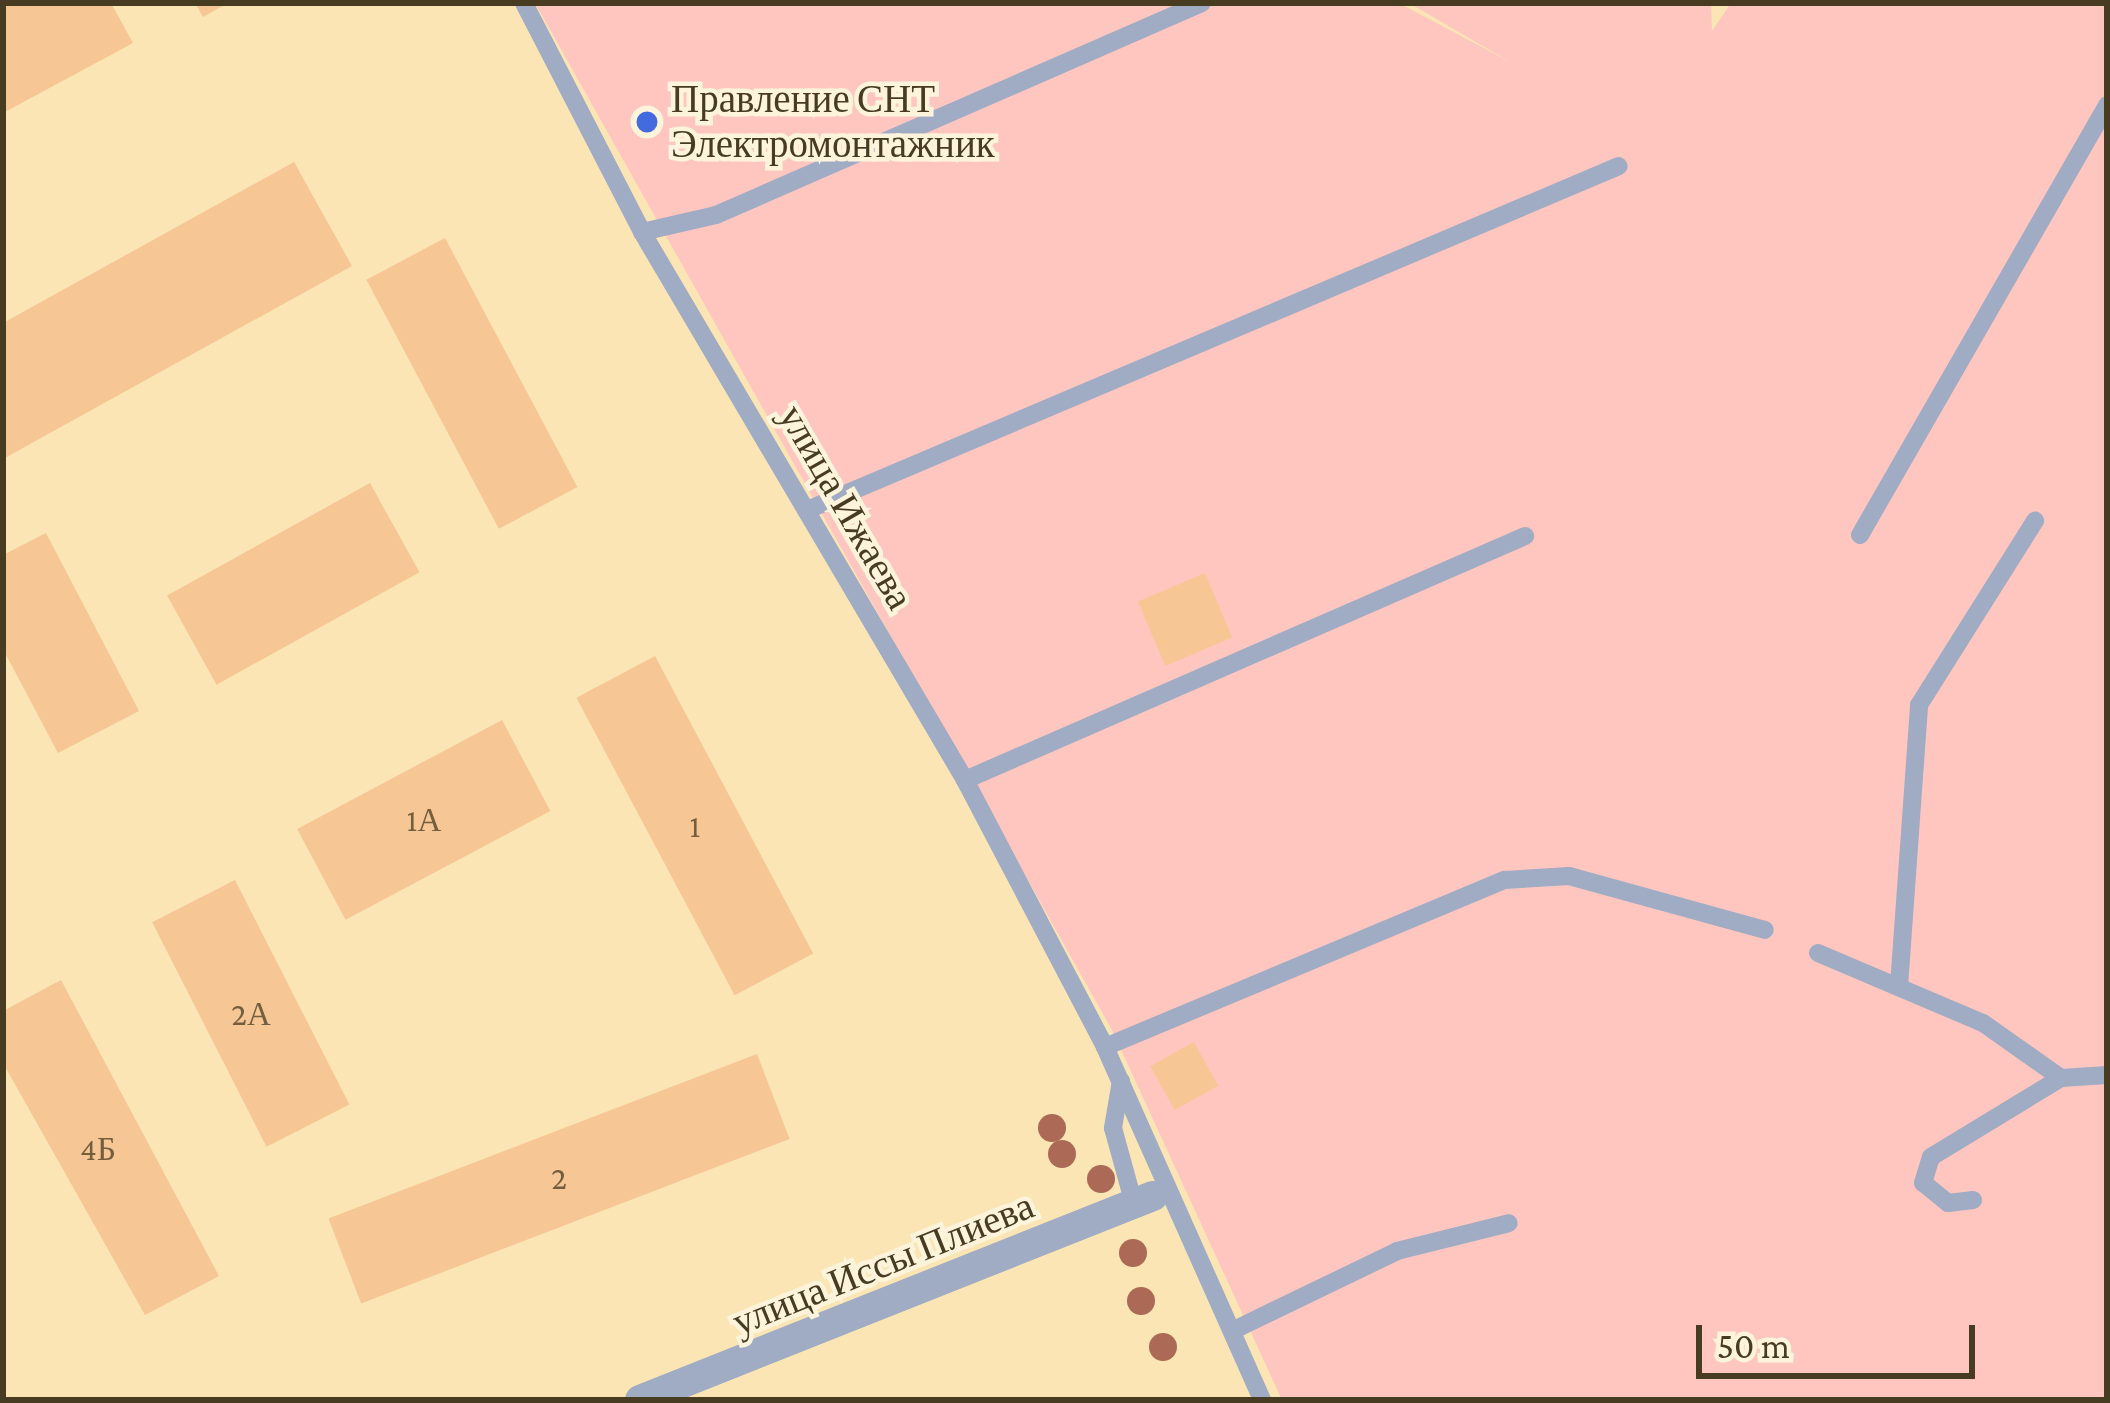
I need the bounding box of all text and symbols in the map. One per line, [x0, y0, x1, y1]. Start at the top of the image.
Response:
place label: Правление СНТ Электромонтажник [671, 77, 995, 168]
marker: Правление СНТ Электромонтажник [634, 109, 660, 135]
street label: улица Ижаева [769, 396, 923, 618]
house number: 1А [407, 800, 441, 840]
house number: 1 [690, 806, 700, 846]
house number: 2А [231, 994, 271, 1034]
house number: 4Б [80, 1129, 116, 1169]
house number: 2 [551, 1158, 567, 1198]
street label: улица Иссы Плиева [725, 1182, 1041, 1346]
scale bar [1702, 1301, 1981, 1375]
text: 50 m [1717, 1326, 1790, 1366]

